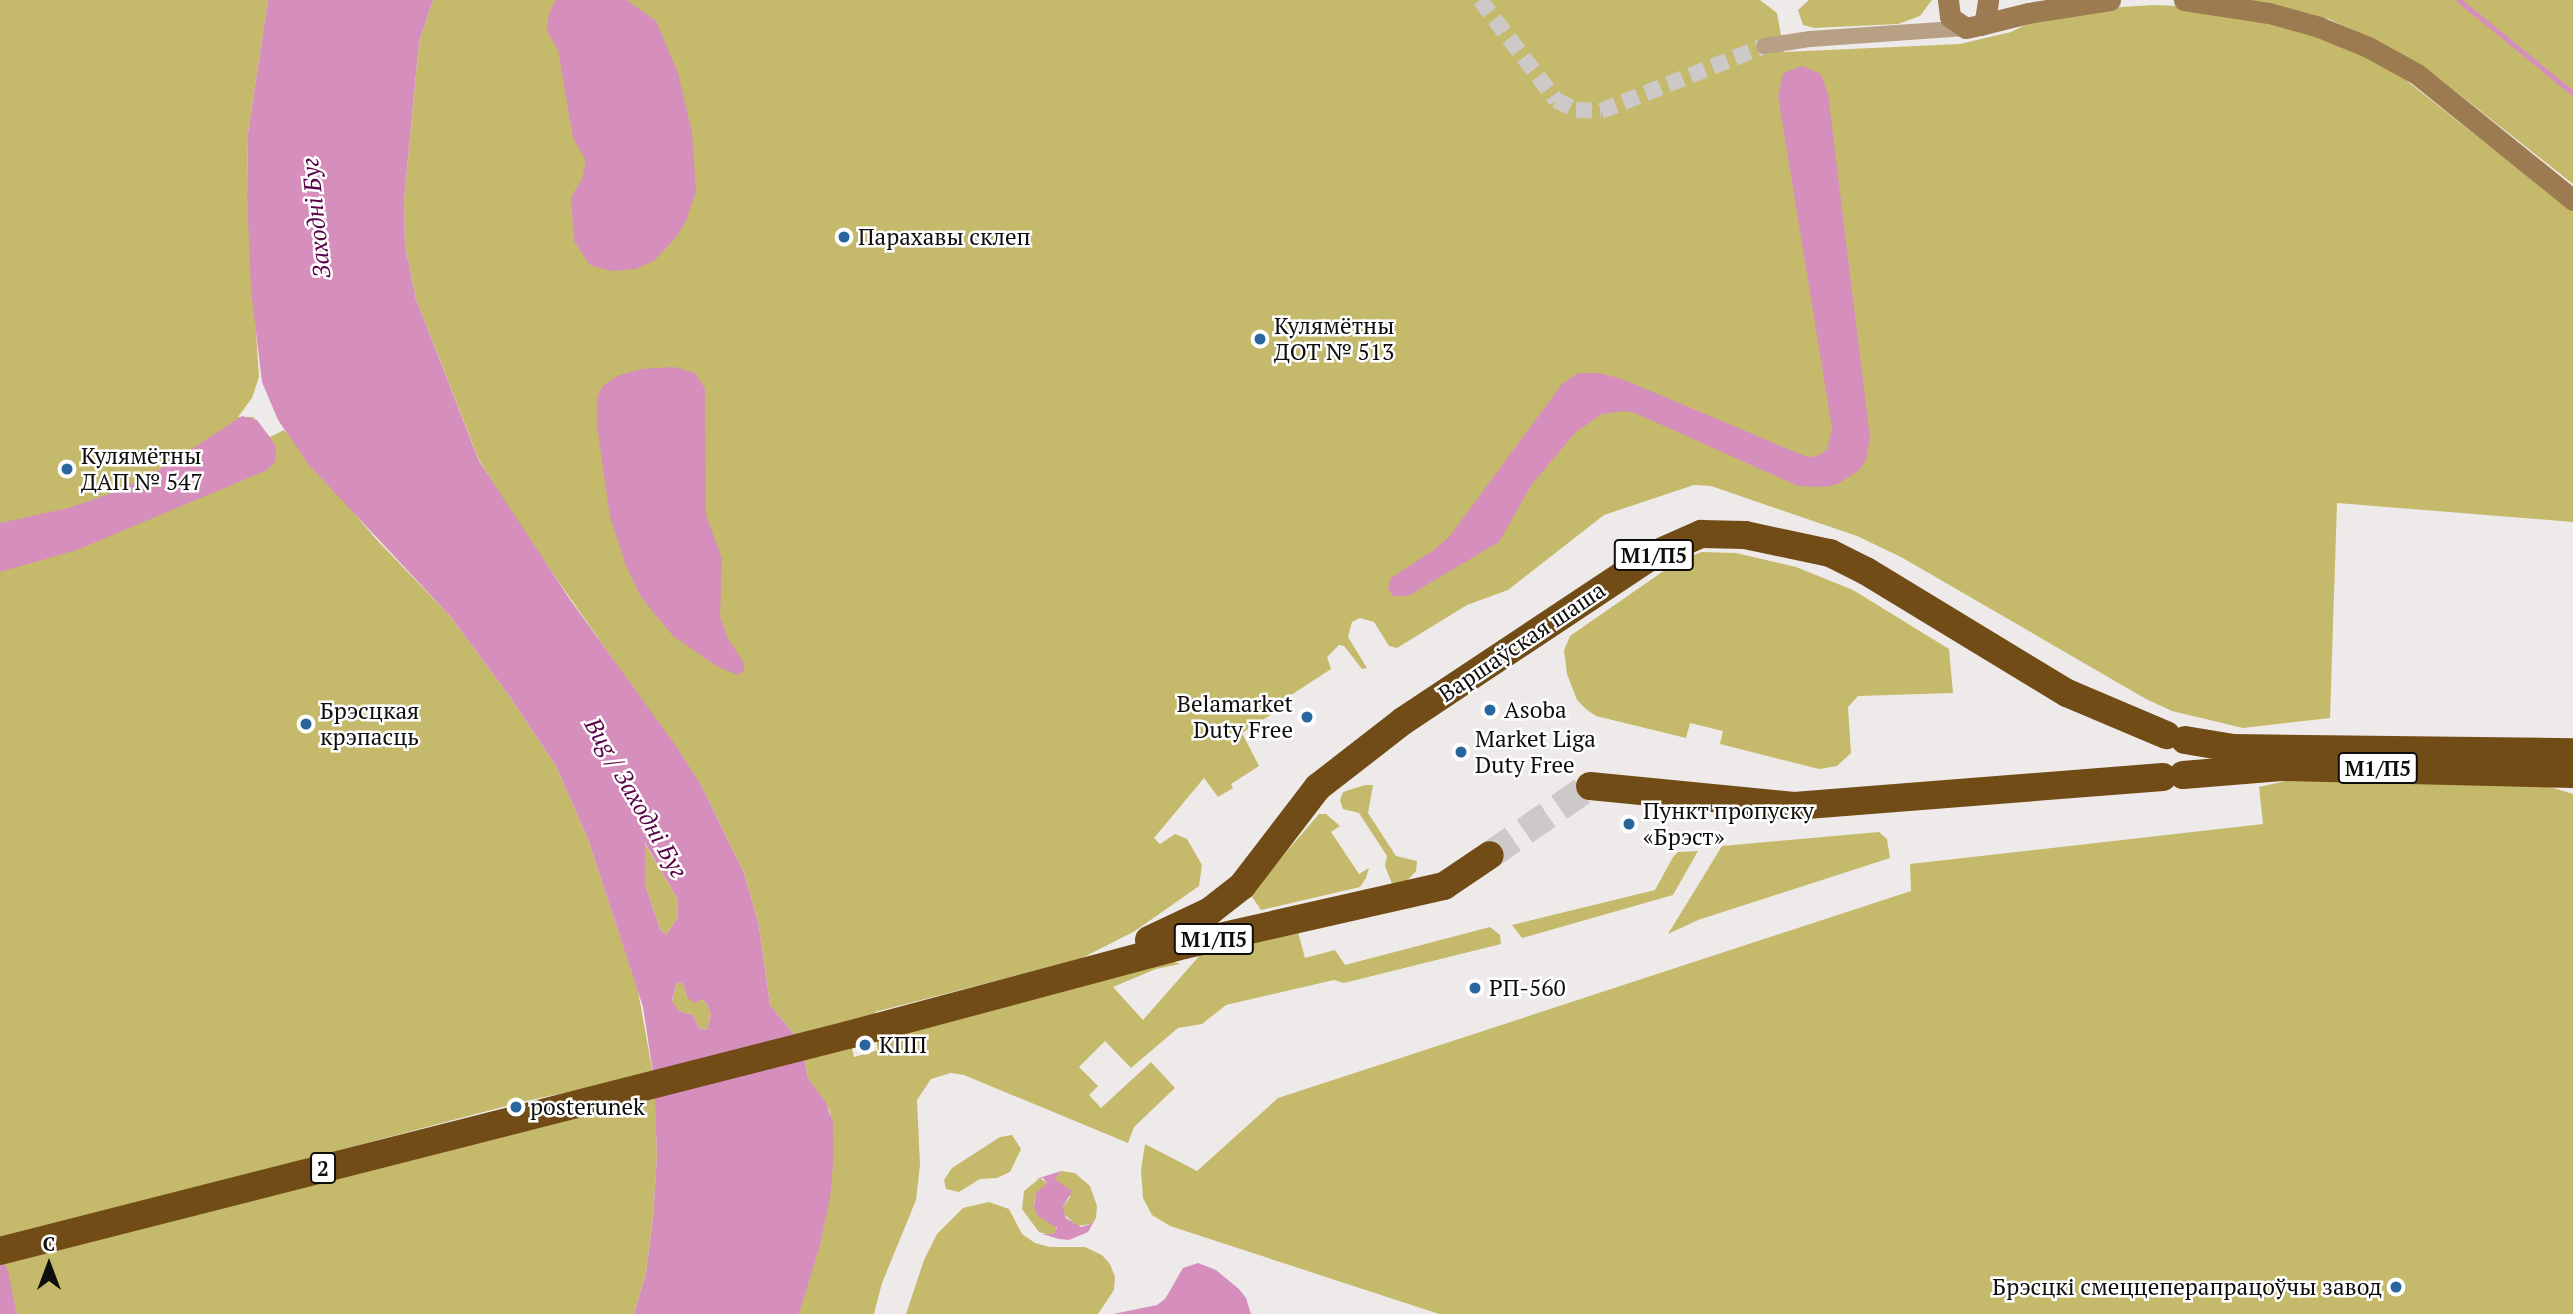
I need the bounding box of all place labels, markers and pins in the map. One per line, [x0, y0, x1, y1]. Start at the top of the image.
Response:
place label: Парахавы склеп [858, 223, 1030, 251]
marker: Парахавы склеп [836, 229, 852, 245]
place label: Кулямётны ДОТ № 513 [1274, 312, 1394, 366]
marker: Кулямётны ДОТ № 513 [1252, 331, 1268, 347]
place label: Кулямётны ДАП № 547 [81, 442, 203, 496]
marker: Кулямётны ДАП № 547 [59, 461, 75, 477]
place label: Belamarket Duty Free [1177, 690, 1293, 744]
place label: Asoba [1504, 696, 1567, 724]
place label: Брэсцкая крэпасць [320, 697, 419, 751]
marker: Asoba [1482, 702, 1498, 718]
marker: Belamarket Duty Free [1299, 709, 1315, 725]
marker: Брэсцкая крэпасць [298, 716, 314, 732]
place label: Market Liga Duty Free [1475, 725, 1596, 779]
marker: Market Liga Duty Free [1453, 744, 1469, 760]
place label: Пункт пропуску «Брэст» [1643, 797, 1814, 851]
marker: Пункт пропуску «Брэст» [1621, 816, 1637, 832]
place label: РП-560 [1489, 974, 1566, 1002]
marker: РП-560 [1467, 980, 1483, 996]
place label: КПП [879, 1031, 927, 1059]
marker: КПП [857, 1037, 873, 1053]
place label: posterunek [530, 1093, 645, 1121]
marker: posterunek [508, 1099, 524, 1115]
place label: Брэсцкі смеццеперапрацоўчы завод [1992, 1273, 2382, 1301]
marker: Брэсцкі смеццеперапрацоўчы завод [2388, 1279, 2404, 1295]

